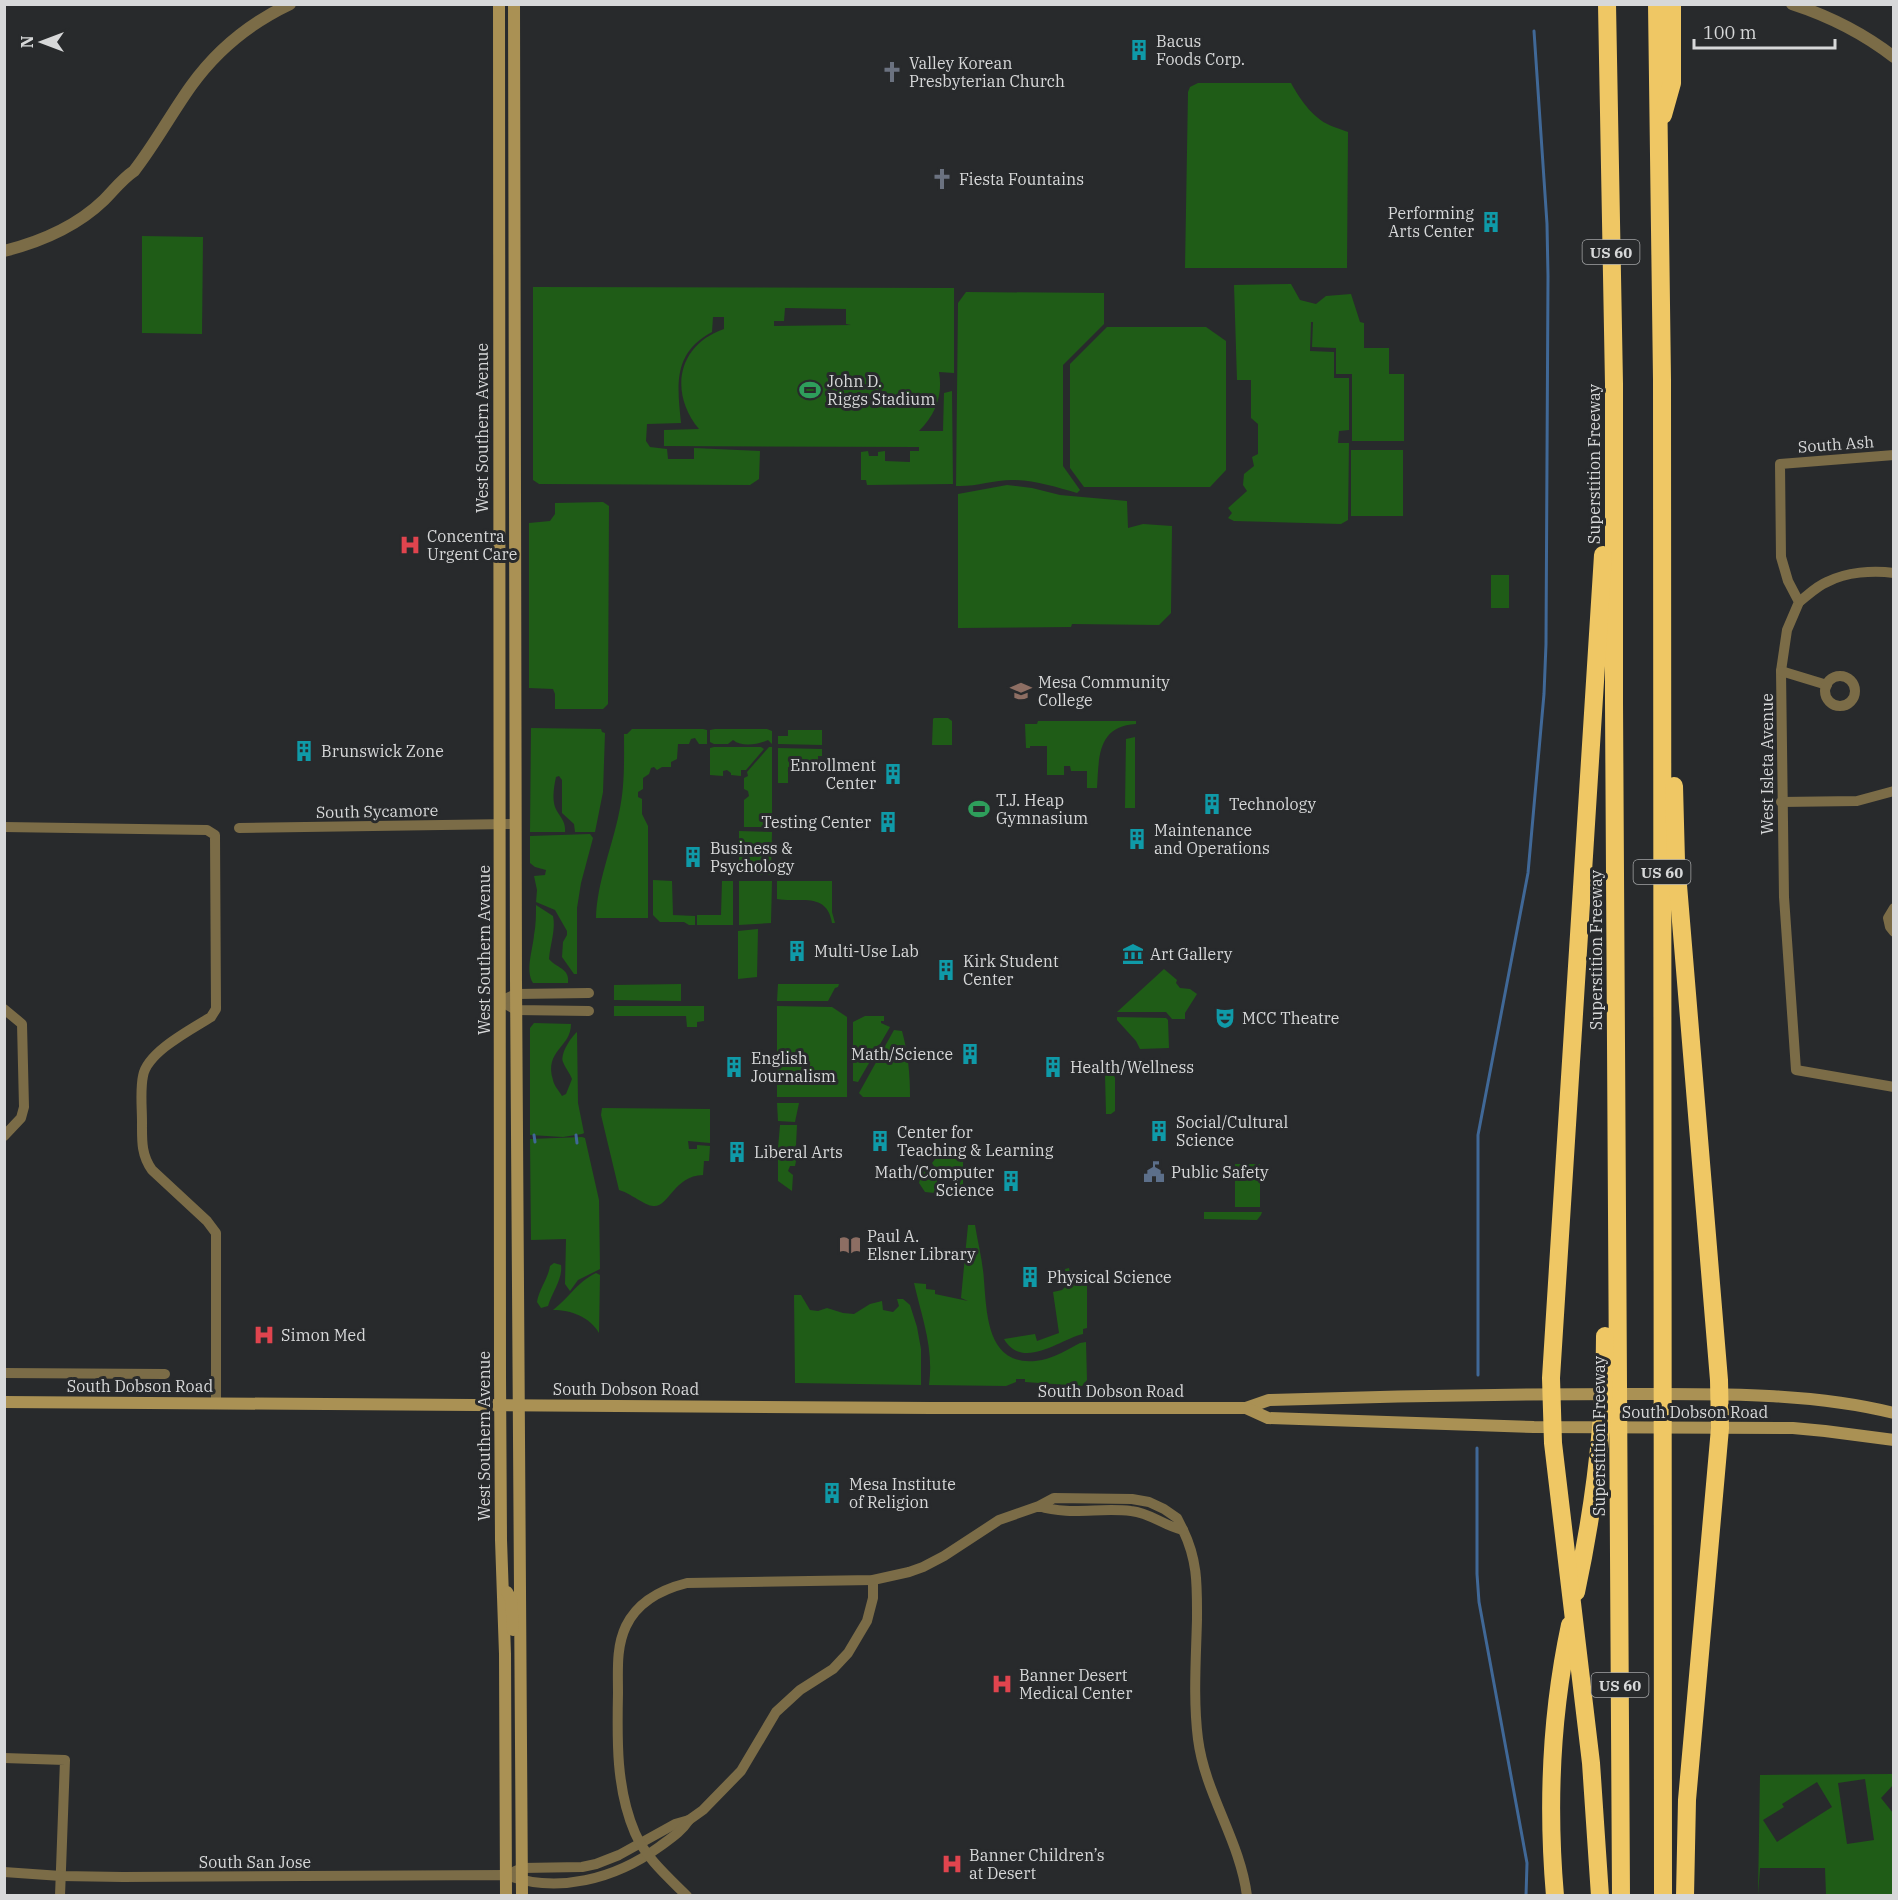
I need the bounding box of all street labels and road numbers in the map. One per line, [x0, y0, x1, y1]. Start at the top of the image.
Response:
road number: US 60 [1582, 240, 1640, 264]
street label: West Southern Avenue [472, 343, 492, 513]
street label: Superstition Freeway [1584, 383, 1604, 544]
street label: South Ash [1797, 431, 1875, 457]
street label: West Isleta Avenue [1757, 693, 1777, 835]
street label: South Sycamore [316, 800, 438, 822]
road number: US 60 [1634, 860, 1690, 884]
street label: West Southern Avenue [474, 865, 494, 1035]
street label: Superstition Freeway [1586, 869, 1606, 1030]
street label: West Southern Avenue [474, 1351, 494, 1521]
street label: Superstition Freeway [1589, 1355, 1609, 1516]
street label: South Dobson Road [67, 1376, 214, 1396]
street label: South Dobson Road [553, 1379, 700, 1399]
street label: South Dobson Road [1038, 1381, 1185, 1401]
street label: South Dobson Road [1622, 1402, 1769, 1422]
road number: US 60 [1592, 1673, 1648, 1697]
street label: South San Jose [199, 1852, 311, 1872]

